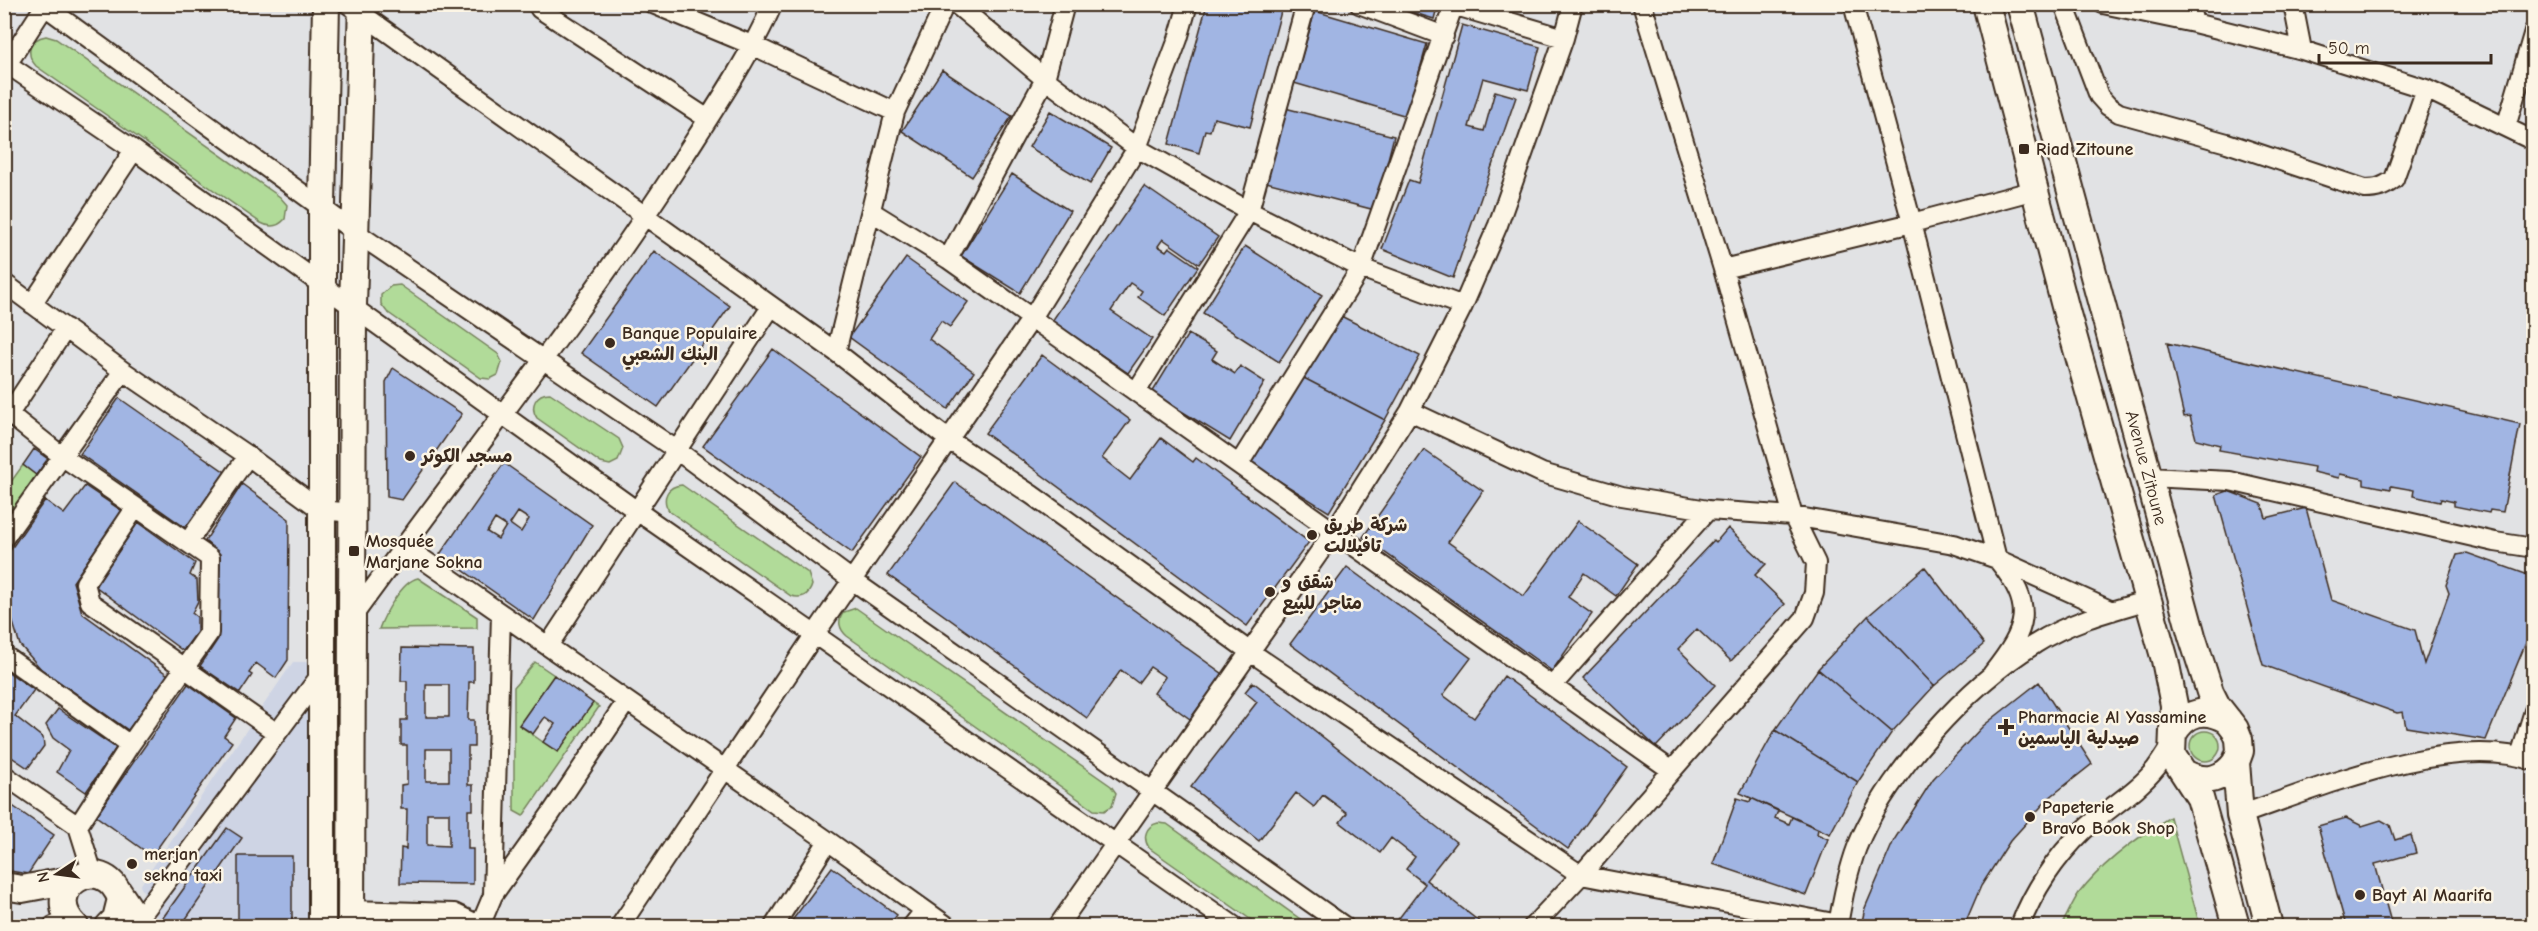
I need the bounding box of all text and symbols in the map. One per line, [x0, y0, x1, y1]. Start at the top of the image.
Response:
scale bar [2319, 27, 2492, 65]
text: 50 m [2328, 38, 2370, 59]
place label: Riad Zitoune [2036, 139, 2133, 160]
marker: Riad Zitoune [2017, 142, 2031, 156]
place label: Banque Populaire البنك الشعبي [622, 323, 757, 370]
marker: Banque Populaire البنك الشعبي [603, 336, 617, 350]
street label: Avenue Zitoune [2121, 408, 2171, 528]
place label: مسجد الكوثر [420, 446, 513, 468]
marker: مسجد الكوثر [403, 449, 417, 463]
place label: شركة طريق تافيلالت [1324, 515, 1407, 557]
marker: شركة طريق تافيلالت [1305, 528, 1319, 542]
place label: Mosquée Marjane Sokna [366, 531, 483, 573]
marker: Mosquée Marjane Sokna [347, 544, 361, 558]
place label: شقق و متاجر للبيع [1280, 572, 1362, 616]
marker: شقق و متاجر للبيع [1263, 585, 1277, 599]
place label: Pharmacie Al Yassamine صيدلية الياسمين [2018, 707, 2206, 749]
marker: Pharmacie Al Yassamine صيدلية الياسمين [1999, 720, 2013, 734]
place label: Papeterie Bravo Book Shop [2042, 797, 2175, 839]
marker: Papeterie Bravo Book Shop [2023, 810, 2037, 824]
north arrow [27, 844, 87, 904]
place label: merjan sekna taxi [144, 844, 222, 886]
marker: merjan sekna taxi [125, 857, 139, 871]
text: N [33, 870, 53, 884]
place label: Bayt Al Maarifa [2372, 885, 2492, 906]
marker: Bayt Al Maarifa [2353, 888, 2367, 902]

